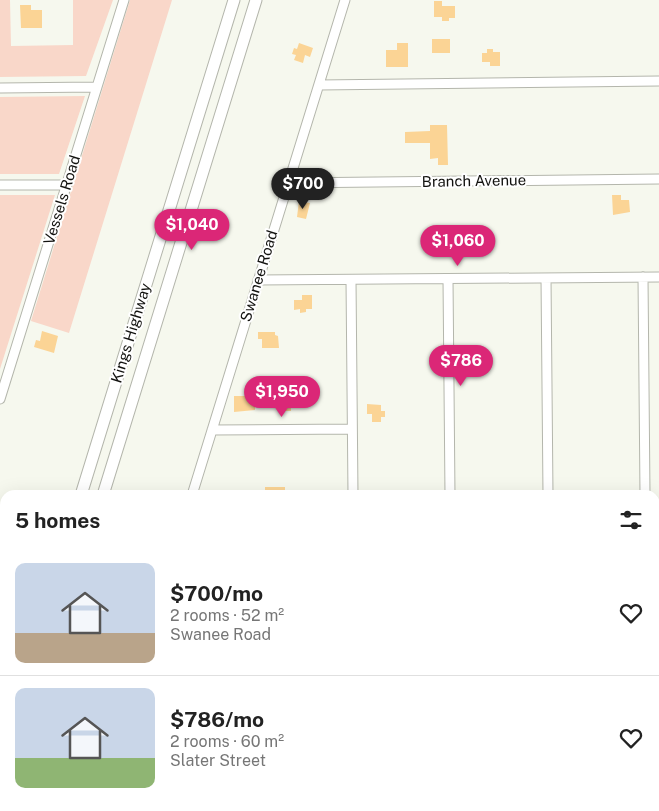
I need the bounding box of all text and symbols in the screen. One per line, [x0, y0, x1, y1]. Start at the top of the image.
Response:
street label: Vessels Road [40, 153, 83, 247]
pin: $700 [273, 168, 333, 210]
street label: Branch Avenue [422, 171, 526, 190]
text: $700 [282, 174, 324, 193]
pin: $1,040 [151, 208, 233, 251]
text: $1,040 [165, 215, 219, 234]
pin: $1,060 [417, 224, 499, 267]
street label: Swanee Road [237, 228, 280, 324]
text: $1,060 [431, 231, 485, 250]
street label: Kings Highway [107, 281, 154, 385]
pin: $786 [431, 344, 491, 387]
text: $786 [440, 351, 482, 370]
pin: $1,950 [241, 376, 323, 418]
text: $1,950 [255, 382, 309, 401]
icon: filters [617, 506, 645, 534]
text: 5 homes [15, 508, 100, 533]
text: $700/mo [170, 581, 263, 606]
icon: home [55, 583, 115, 643]
icon: heart [617, 599, 645, 627]
text: 2 rooms · 52 m² [170, 606, 284, 625]
text: Swanee Road [170, 625, 271, 644]
text: $786/mo [170, 707, 264, 732]
icon: home [55, 708, 115, 768]
icon: heart [617, 724, 645, 752]
text: 2 rooms · 60 m² [170, 732, 284, 751]
text: Slater Street [170, 751, 266, 770]

